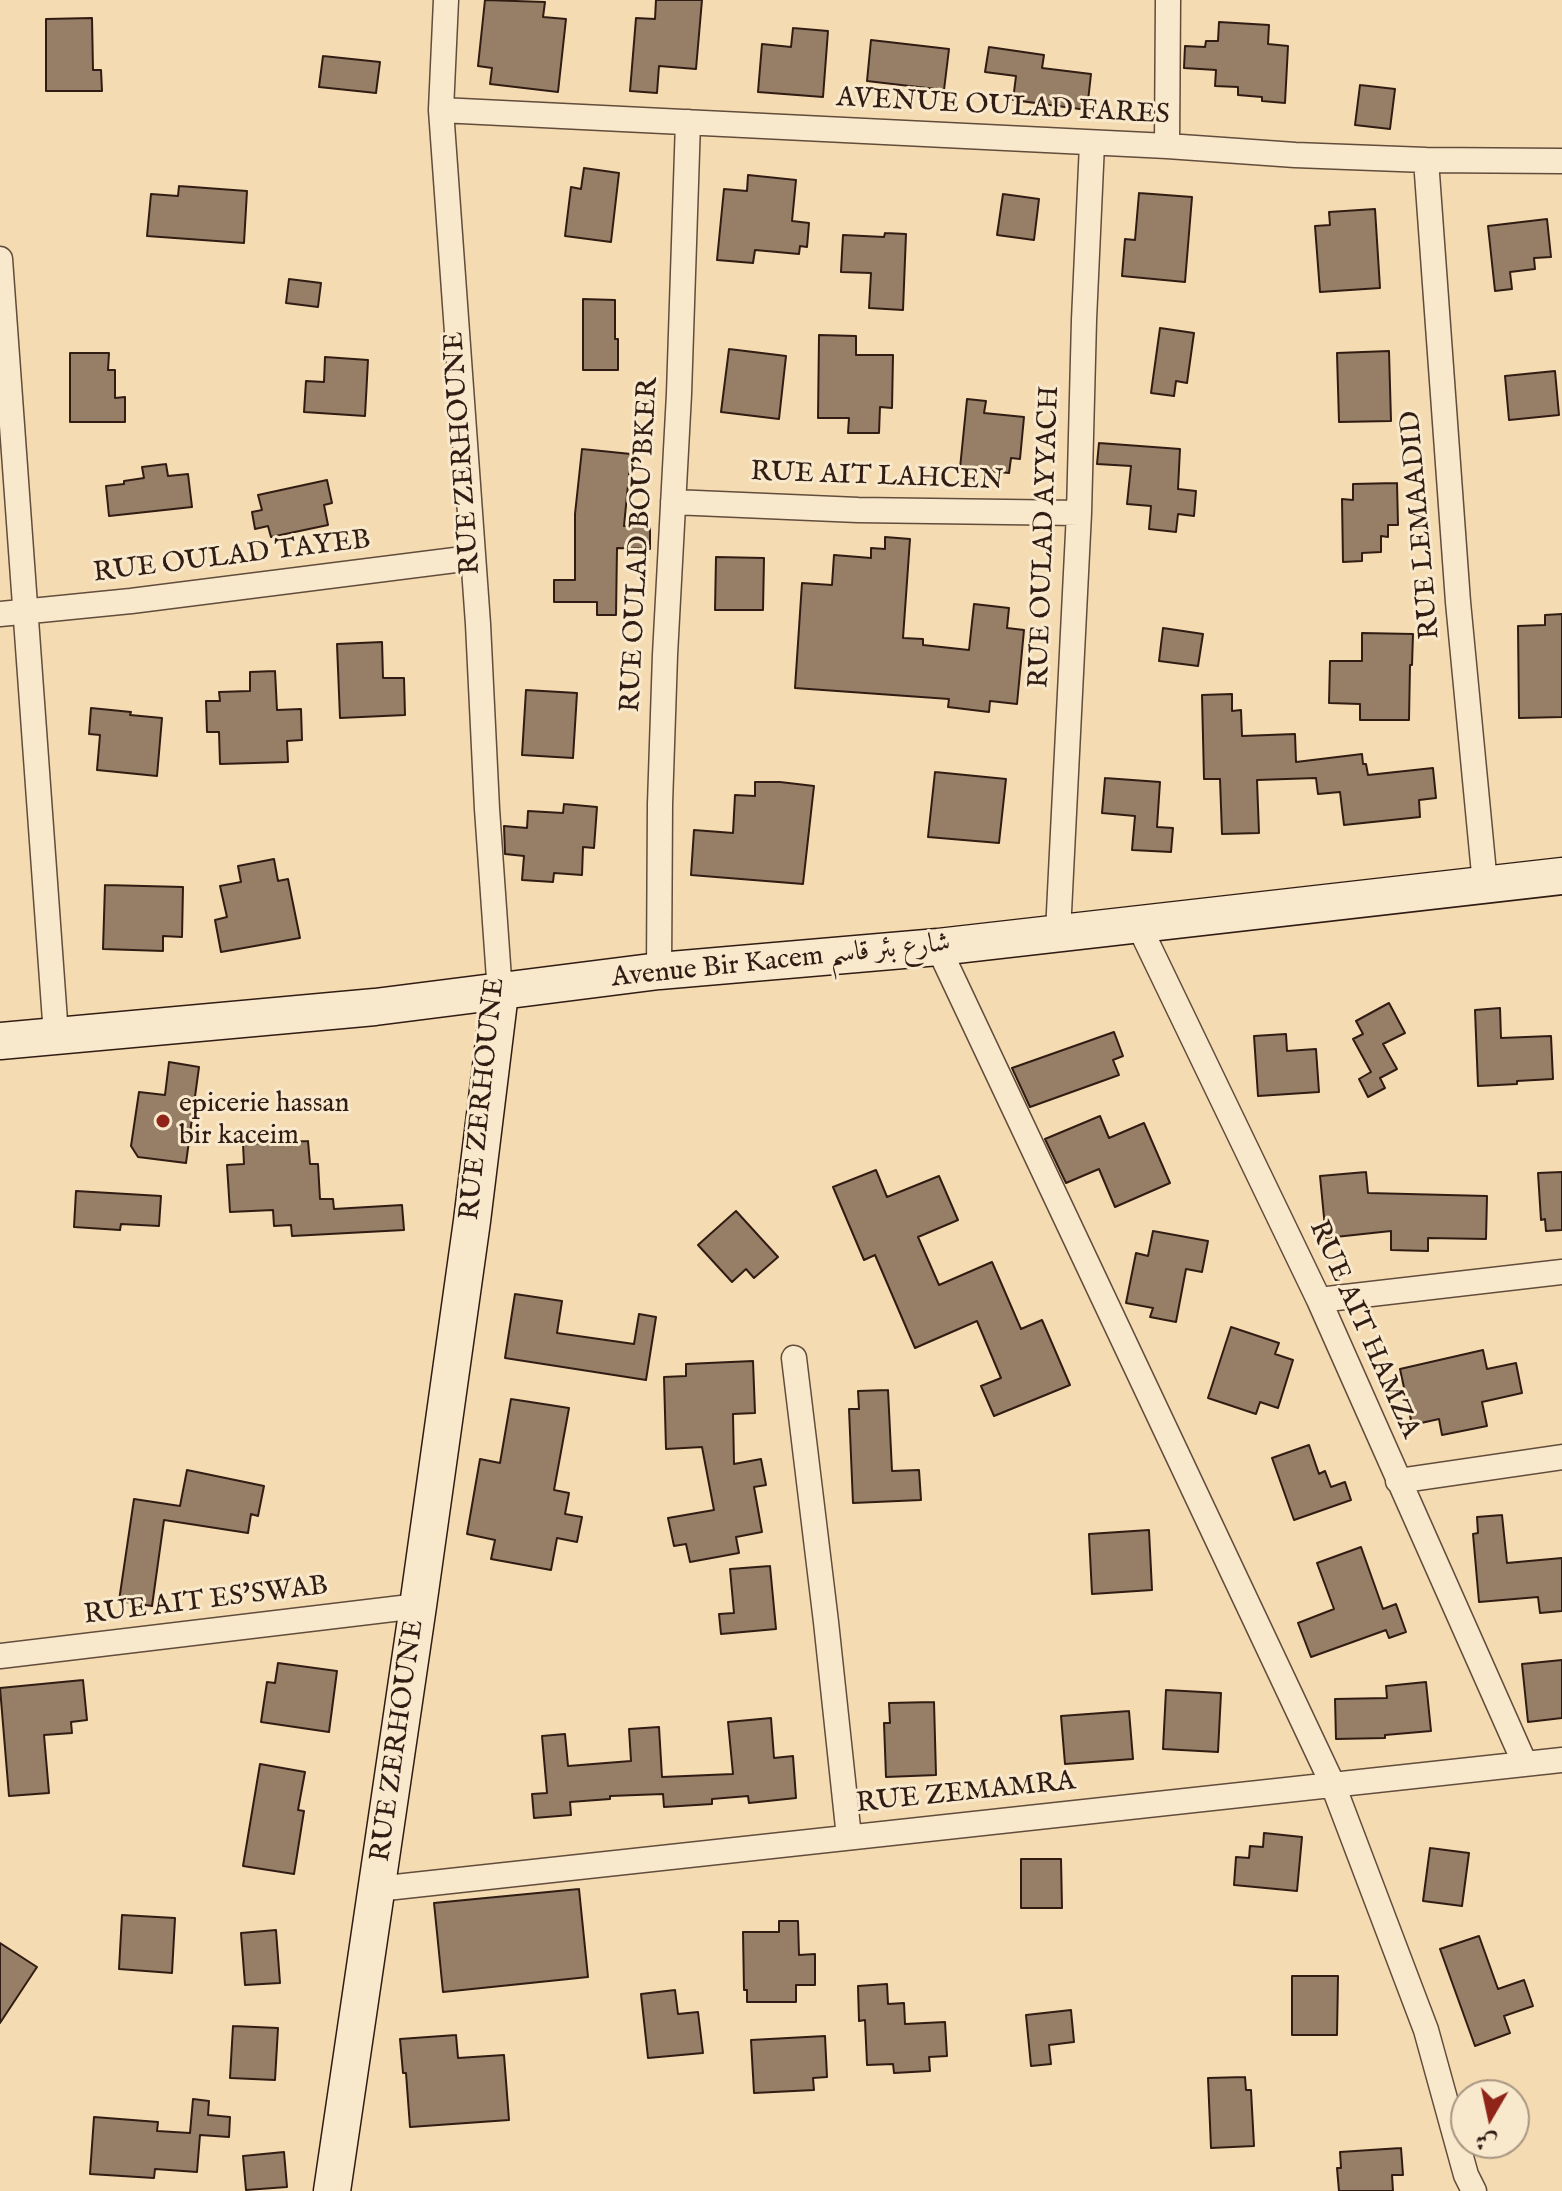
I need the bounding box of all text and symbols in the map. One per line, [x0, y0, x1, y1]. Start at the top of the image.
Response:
street label: AVENUE OULAD FARES [835, 82, 1171, 134]
street label: RUE ZERHOUNE [439, 330, 489, 576]
street label: RUE OULAD BOU'BKER [615, 377, 667, 713]
street label: RUE OULAD AYYACH [1024, 385, 1068, 689]
street label: RUE LEMAADID [1395, 409, 1449, 641]
street label: RUE AIT LAHCEN [750, 457, 1004, 499]
street label: RUE OULAD TAYEB [91, 524, 373, 592]
street label: Avenue Bir Kacem شارع بئر قاسم [610, 927, 952, 997]
street label: RUE ZERHOUNE [455, 976, 513, 1222]
place label: epicerie hassan bir kaceim [179, 1088, 349, 1154]
marker: epicerie hassan bir kaceim [154, 1112, 172, 1130]
street label: RUE AIT HAMZA [1300, 1216, 1426, 1444]
street label: RUE AIT ES'SWAB [82, 1570, 330, 1634]
street label: RUE ZERHOUNE [365, 1618, 433, 1864]
street label: RUE ZEMAMRA [855, 1766, 1077, 1822]
north arrow [1450, 2079, 1530, 2159]
text: ش [1474, 2125, 1500, 2156]

